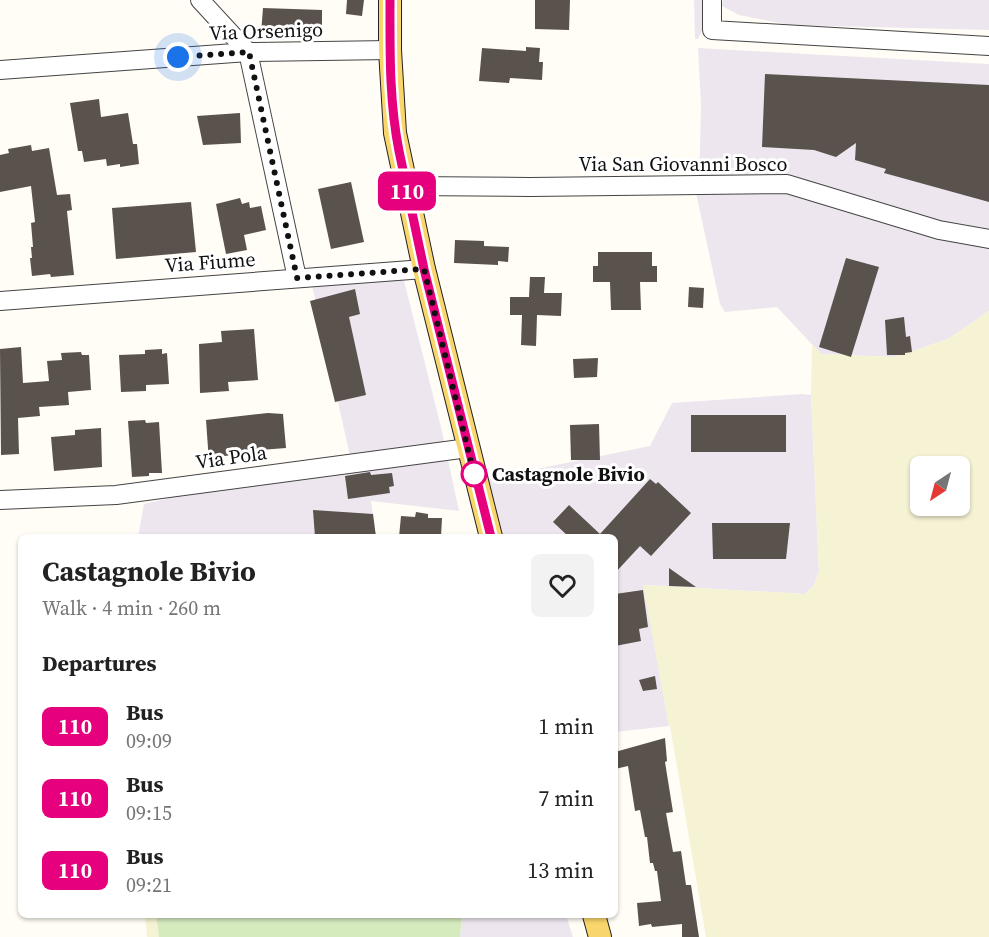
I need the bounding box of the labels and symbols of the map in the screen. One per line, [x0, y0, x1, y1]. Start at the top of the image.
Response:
street label: Via Orsenigo [208, 15, 324, 47]
your location [163, 42, 193, 72]
street label: Via San Giovanni Bosco [578, 150, 788, 178]
line badge: 110 [372, 172, 442, 210]
street label: Via Fiume [164, 245, 256, 279]
street label: Via Pola [194, 438, 269, 476]
north arrow [910, 456, 970, 516]
place label: Castagnole Bivio [492, 460, 645, 488]
marker: Castagnole Bivio [461, 461, 487, 487]

